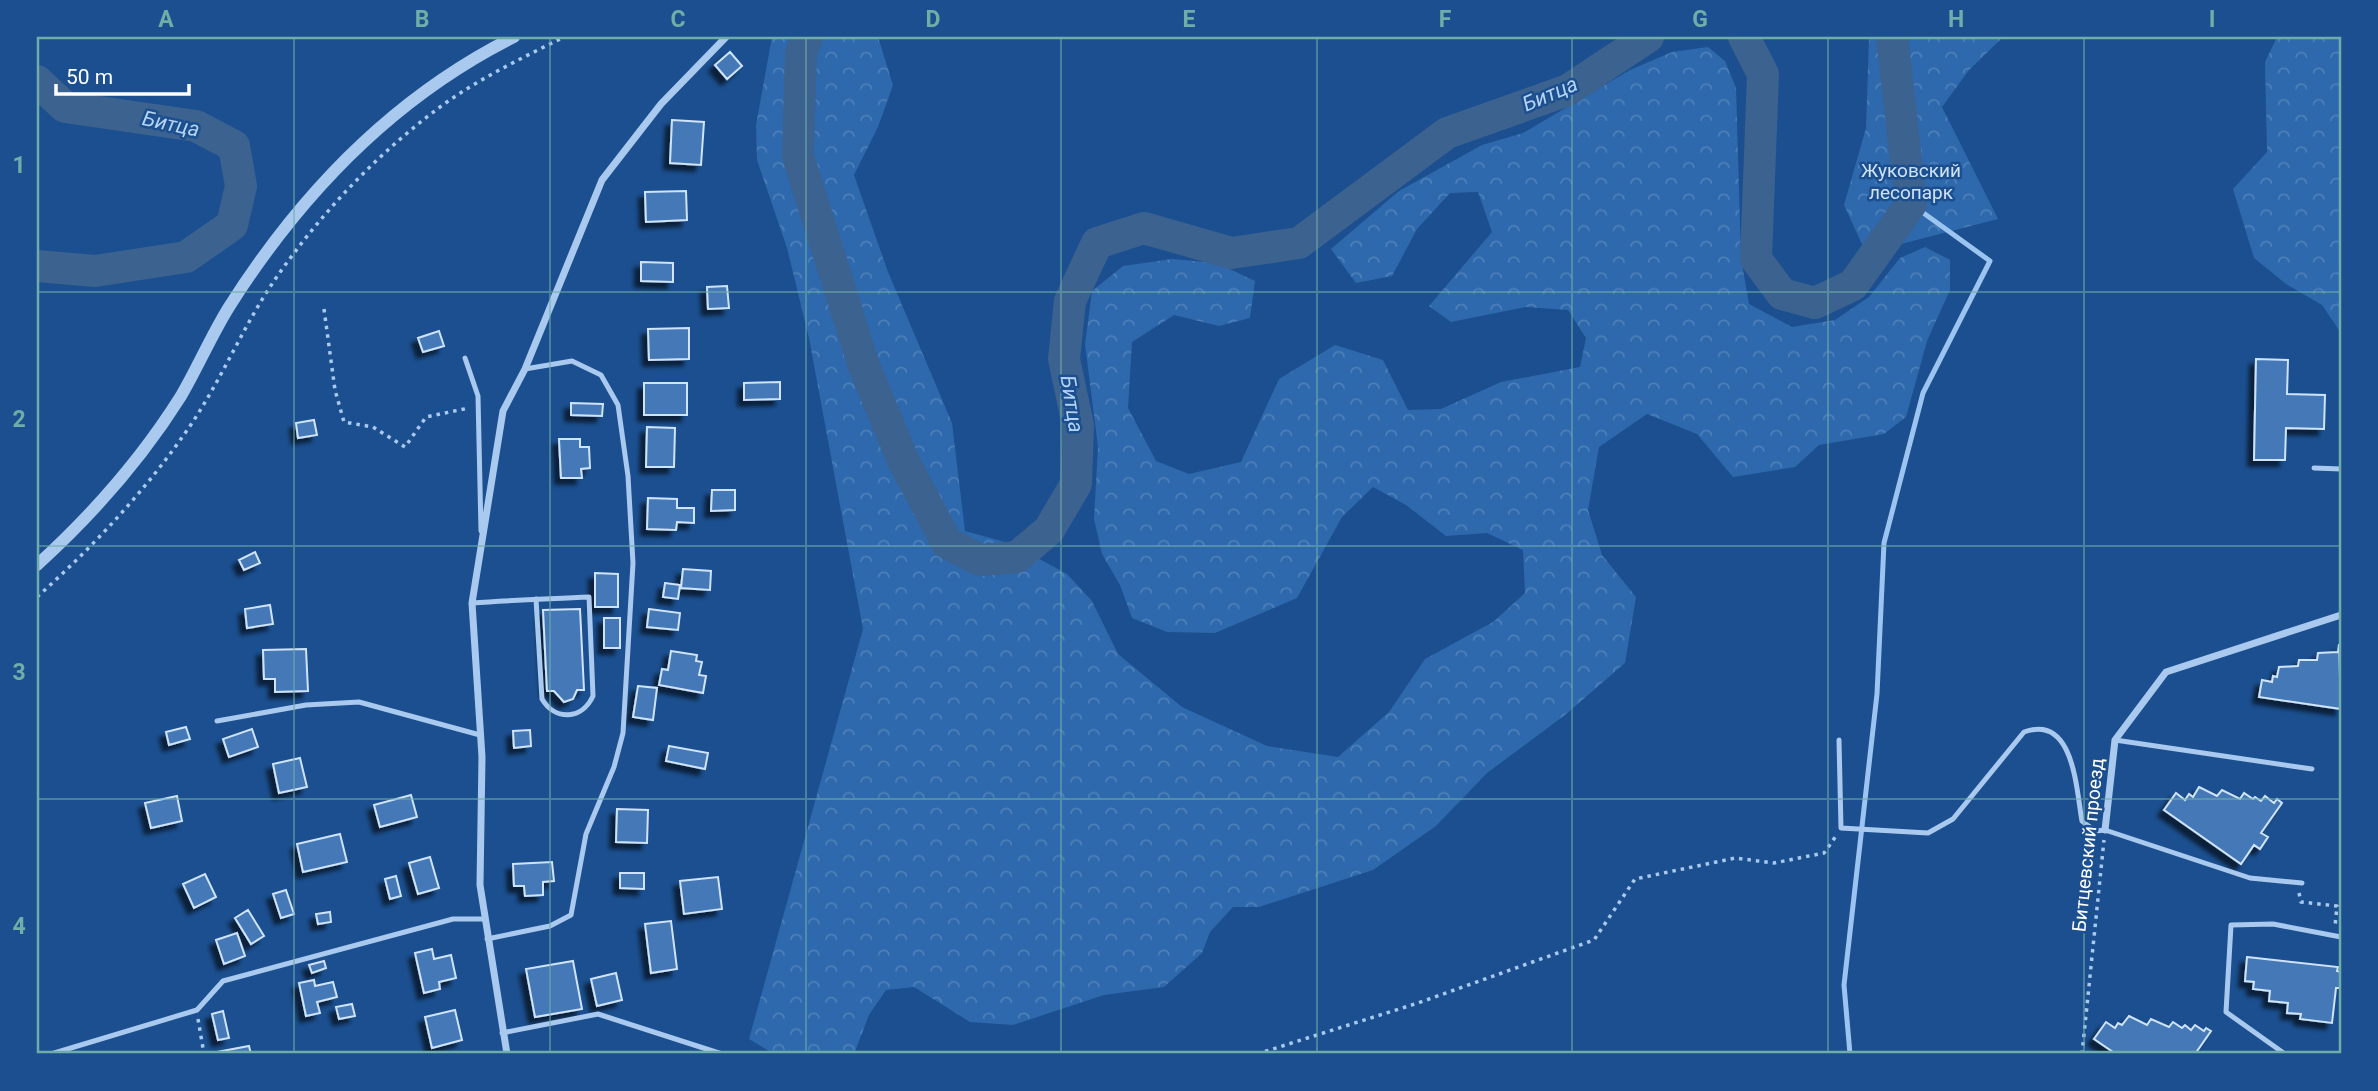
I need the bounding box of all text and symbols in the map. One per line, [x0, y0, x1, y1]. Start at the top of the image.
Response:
text: A [158, 6, 174, 33]
text: B [415, 6, 429, 33]
text: C [670, 6, 686, 33]
text: D [926, 6, 940, 33]
text: E [1183, 6, 1196, 33]
text: F [1439, 6, 1452, 33]
text: G [1692, 6, 1708, 33]
text: H [1948, 6, 1964, 33]
text: I [2209, 6, 2215, 33]
scale bar [56, 52, 189, 96]
text: 50 m [66, 65, 113, 89]
water label: Битца [1519, 72, 1581, 116]
water label: Битца [140, 106, 202, 142]
text: 1 [12, 152, 26, 179]
park label: Жуковский лесопарк [1861, 159, 1961, 204]
water label: Битца [1056, 374, 1088, 434]
text: 2 [12, 406, 26, 433]
text: 3 [12, 659, 26, 686]
street label: Битцевский проезд [2067, 757, 2109, 933]
text: 4 [12, 913, 26, 940]

